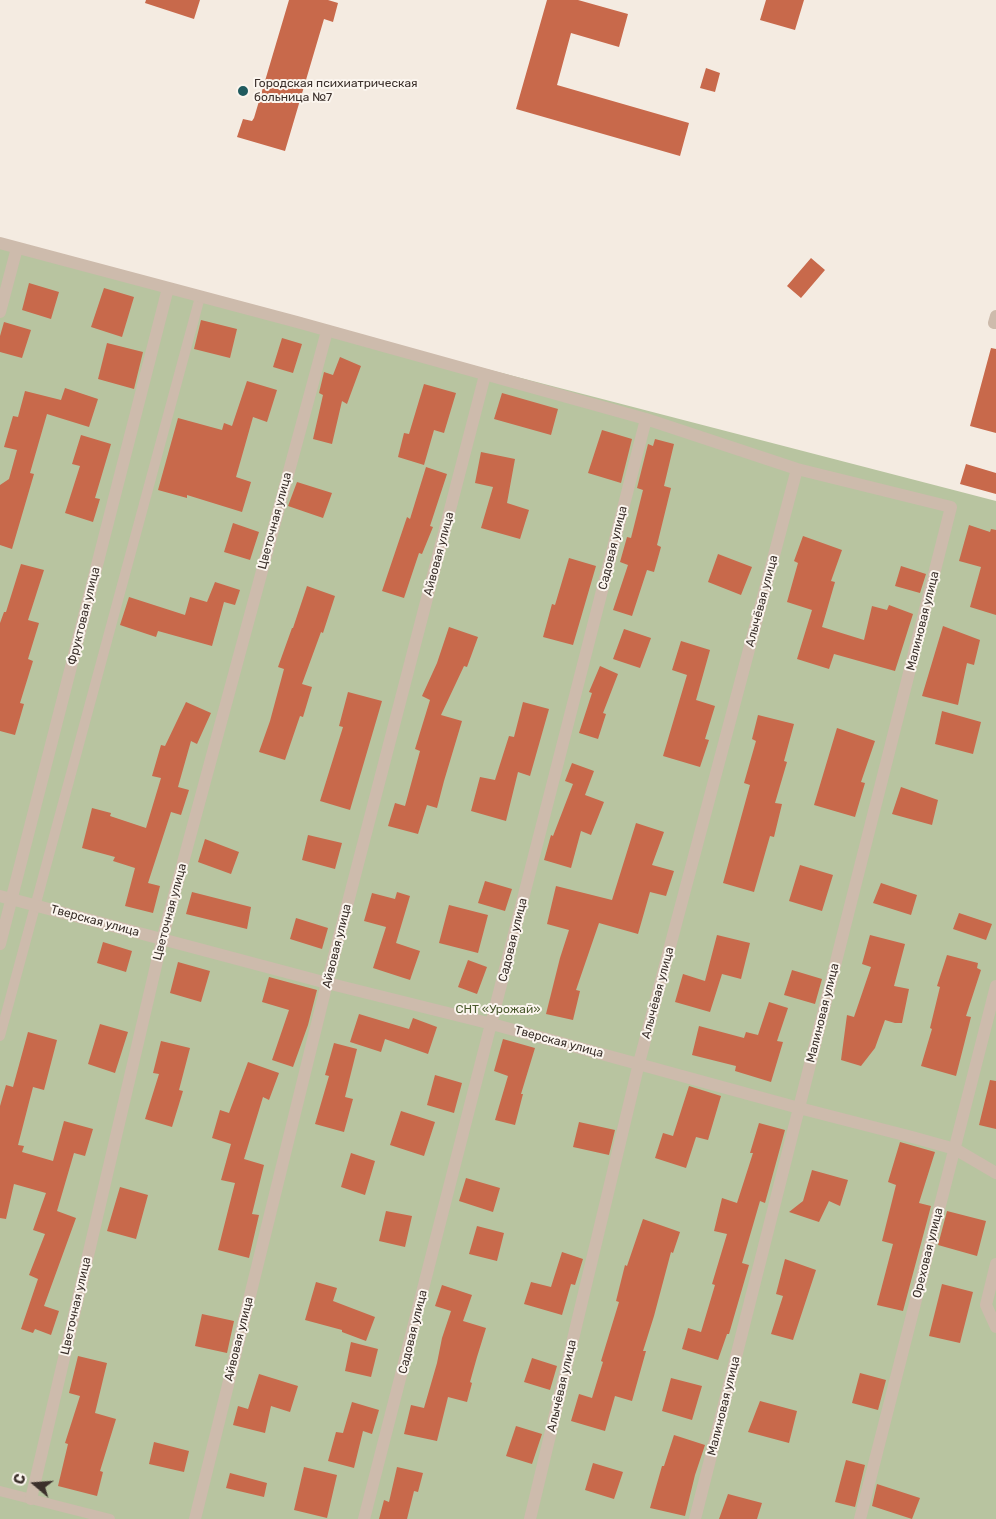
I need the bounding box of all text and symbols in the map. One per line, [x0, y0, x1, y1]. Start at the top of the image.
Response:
place label: Городская психиатрическая больница №7 [254, 77, 418, 105]
marker: Городская психиатрическая больница №7 [236, 84, 250, 98]
street label: Цветочная улица [255, 471, 295, 571]
street label: Садовая улица [596, 505, 630, 591]
street label: Айвовая улица [421, 510, 457, 598]
street label: Алычёвая улица [743, 554, 781, 648]
street label: Фруктовая улица [65, 565, 103, 667]
street label: Малиновая улица [904, 570, 942, 672]
street label: Цветочная улица [150, 862, 190, 962]
street label: Садовая улица [496, 897, 530, 983]
street label: Тверская улица [49, 902, 141, 940]
street label: Айвовая улица [320, 902, 354, 990]
street label: Алычёвая улица [639, 946, 677, 1040]
street label: Малиновая улица [804, 962, 842, 1064]
park label: СНТ «Урожай» [455, 1003, 541, 1017]
street label: Тверская улица [513, 1023, 605, 1061]
street label: Ореховая улица [910, 1206, 946, 1300]
street label: Цветочная улица [58, 1256, 94, 1356]
street label: Садовая улица [396, 1289, 430, 1375]
street label: Айвовая улица [222, 1295, 256, 1383]
street label: Алычёвая улица [544, 1339, 580, 1433]
street label: Малиновая улица [705, 1355, 743, 1457]
north arrow [10, 1459, 60, 1509]
text: С [11, 1472, 30, 1487]

